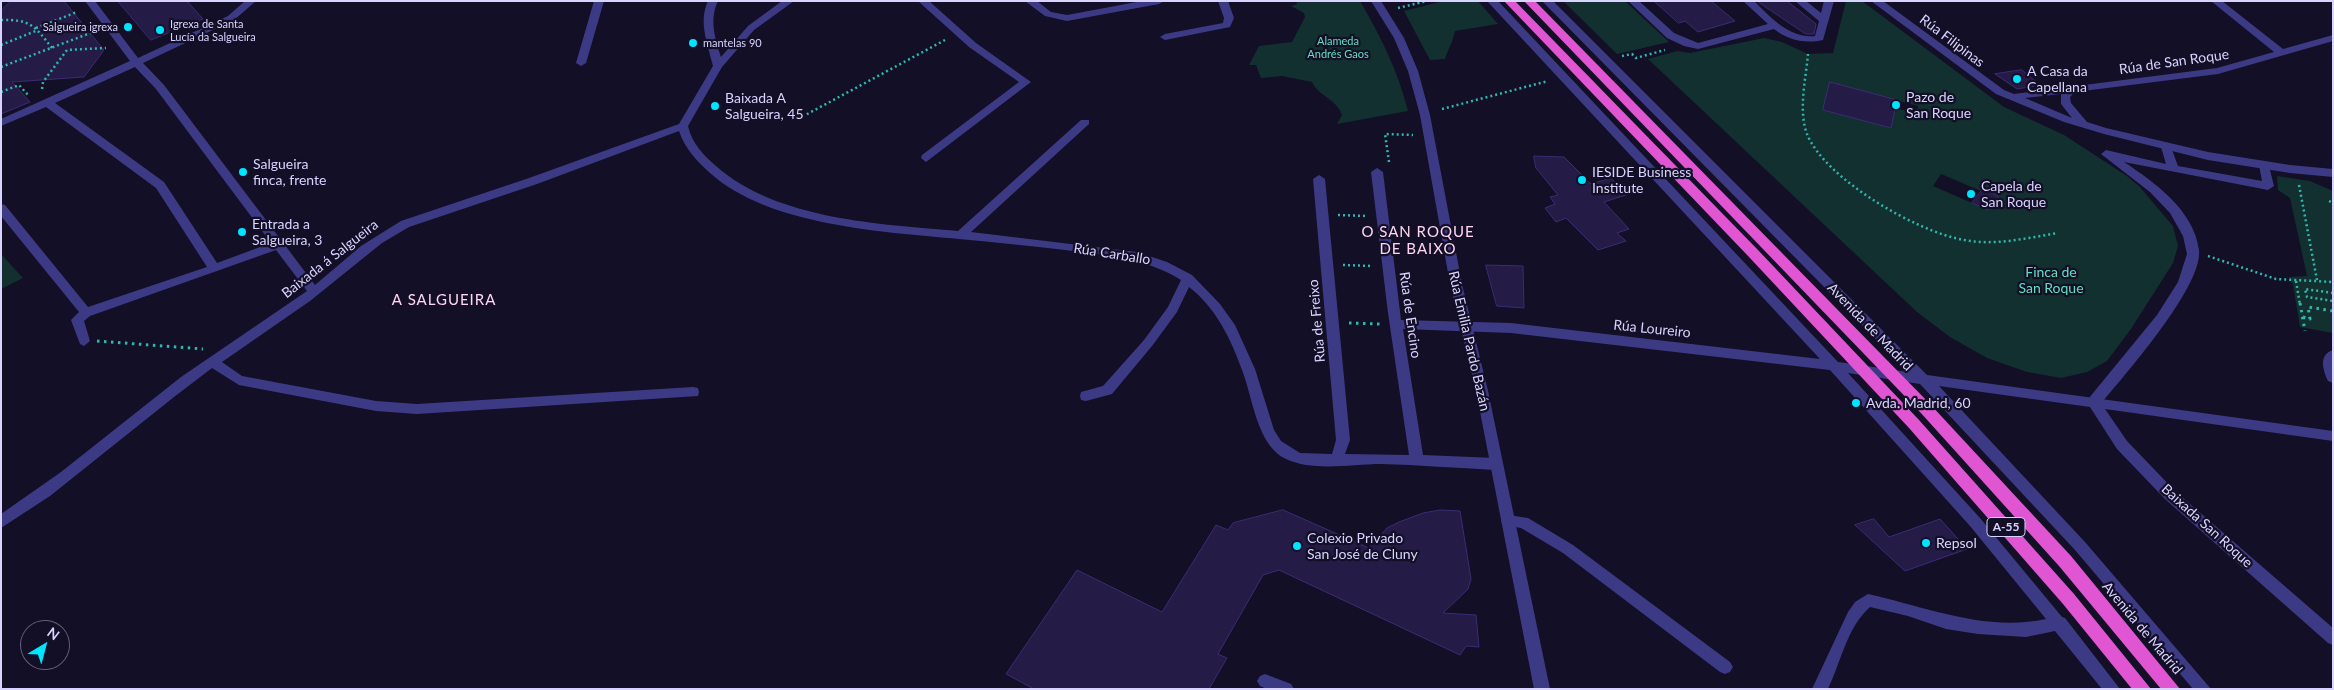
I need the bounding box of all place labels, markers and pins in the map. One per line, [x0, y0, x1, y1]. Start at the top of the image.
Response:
place label: Igrexa de Santa Lucía da Salgueira [170, 17, 256, 43]
place label: Salgueira igrexa [43, 20, 118, 34]
marker: Salgueira igrexa [122, 21, 134, 33]
marker: Igrexa de Santa Lucía da Salgueira [154, 24, 166, 36]
place label: mantelas 90 [703, 36, 762, 50]
marker: mantelas 90 [687, 37, 699, 49]
place label: A Casa da Capellana [2027, 63, 2088, 95]
marker: A Casa da Capellana [2011, 73, 2023, 85]
place label: Pazo de San Roque [1906, 89, 1971, 121]
place label: Baixada A Salgueira, 45 [725, 90, 804, 122]
marker: Pazo de San Roque [1890, 99, 1902, 111]
marker: Baixada A Salgueira, 45 [709, 100, 721, 112]
place label: Salgueira finca, frente [253, 156, 326, 188]
place label: IESIDE Business Institute [1592, 164, 1691, 196]
marker: Salgueira finca, frente [237, 166, 249, 178]
marker: IESIDE Business Institute [1576, 174, 1588, 186]
place label: Capela de San Roque [1981, 178, 2046, 210]
marker: Capela de San Roque [1965, 188, 1977, 200]
place label: Entrada a Salgueira, 3 [252, 216, 322, 248]
marker: Entrada a Salgueira, 3 [236, 226, 248, 238]
place label: Avda. Madrid, 60 [1866, 395, 1971, 411]
marker: Avda. Madrid, 60 [1850, 397, 1862, 409]
place label: Colexio Privado San José de Cluny [1307, 530, 1418, 562]
place label: Repsol [1936, 535, 1977, 551]
marker: Repsol [1920, 537, 1932, 549]
marker: Colexio Privado San José de Cluny [1291, 540, 1303, 552]

